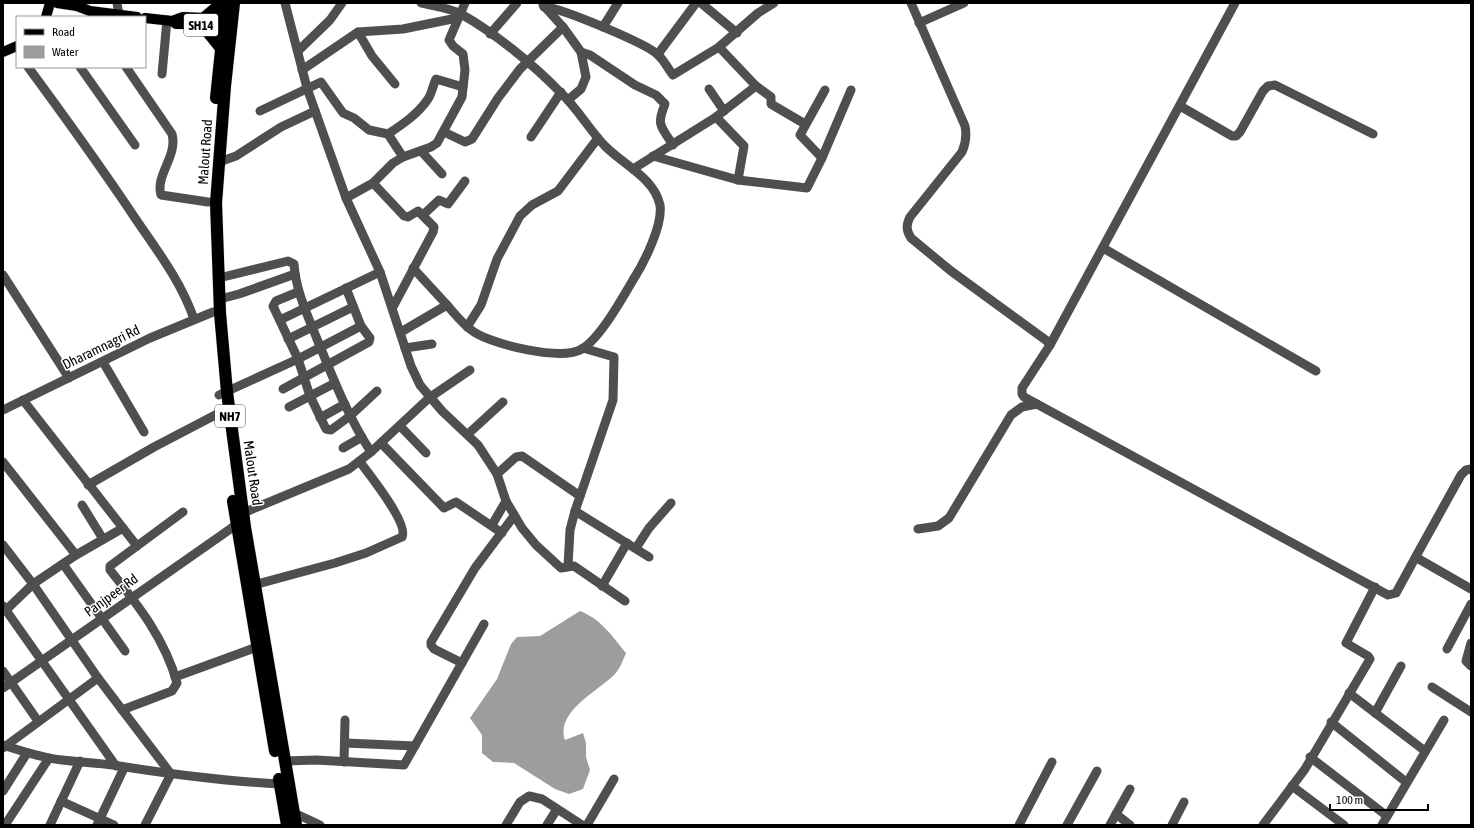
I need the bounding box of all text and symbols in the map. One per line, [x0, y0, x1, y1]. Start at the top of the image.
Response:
road number: SH14 [184, 14, 218, 36]
legend [16, 16, 146, 68]
text: Road [52, 25, 75, 39]
text: Water [52, 45, 79, 59]
street label: Malout Road [195, 119, 215, 185]
street label: Dharamnagri Rd [60, 321, 142, 373]
road number: NH7 [215, 405, 245, 427]
street label: Malout Road [241, 439, 265, 507]
street label: Panjpeer Rd [81, 570, 141, 620]
scale bar [1330, 786, 1428, 812]
text: 100 m [1336, 793, 1363, 807]

